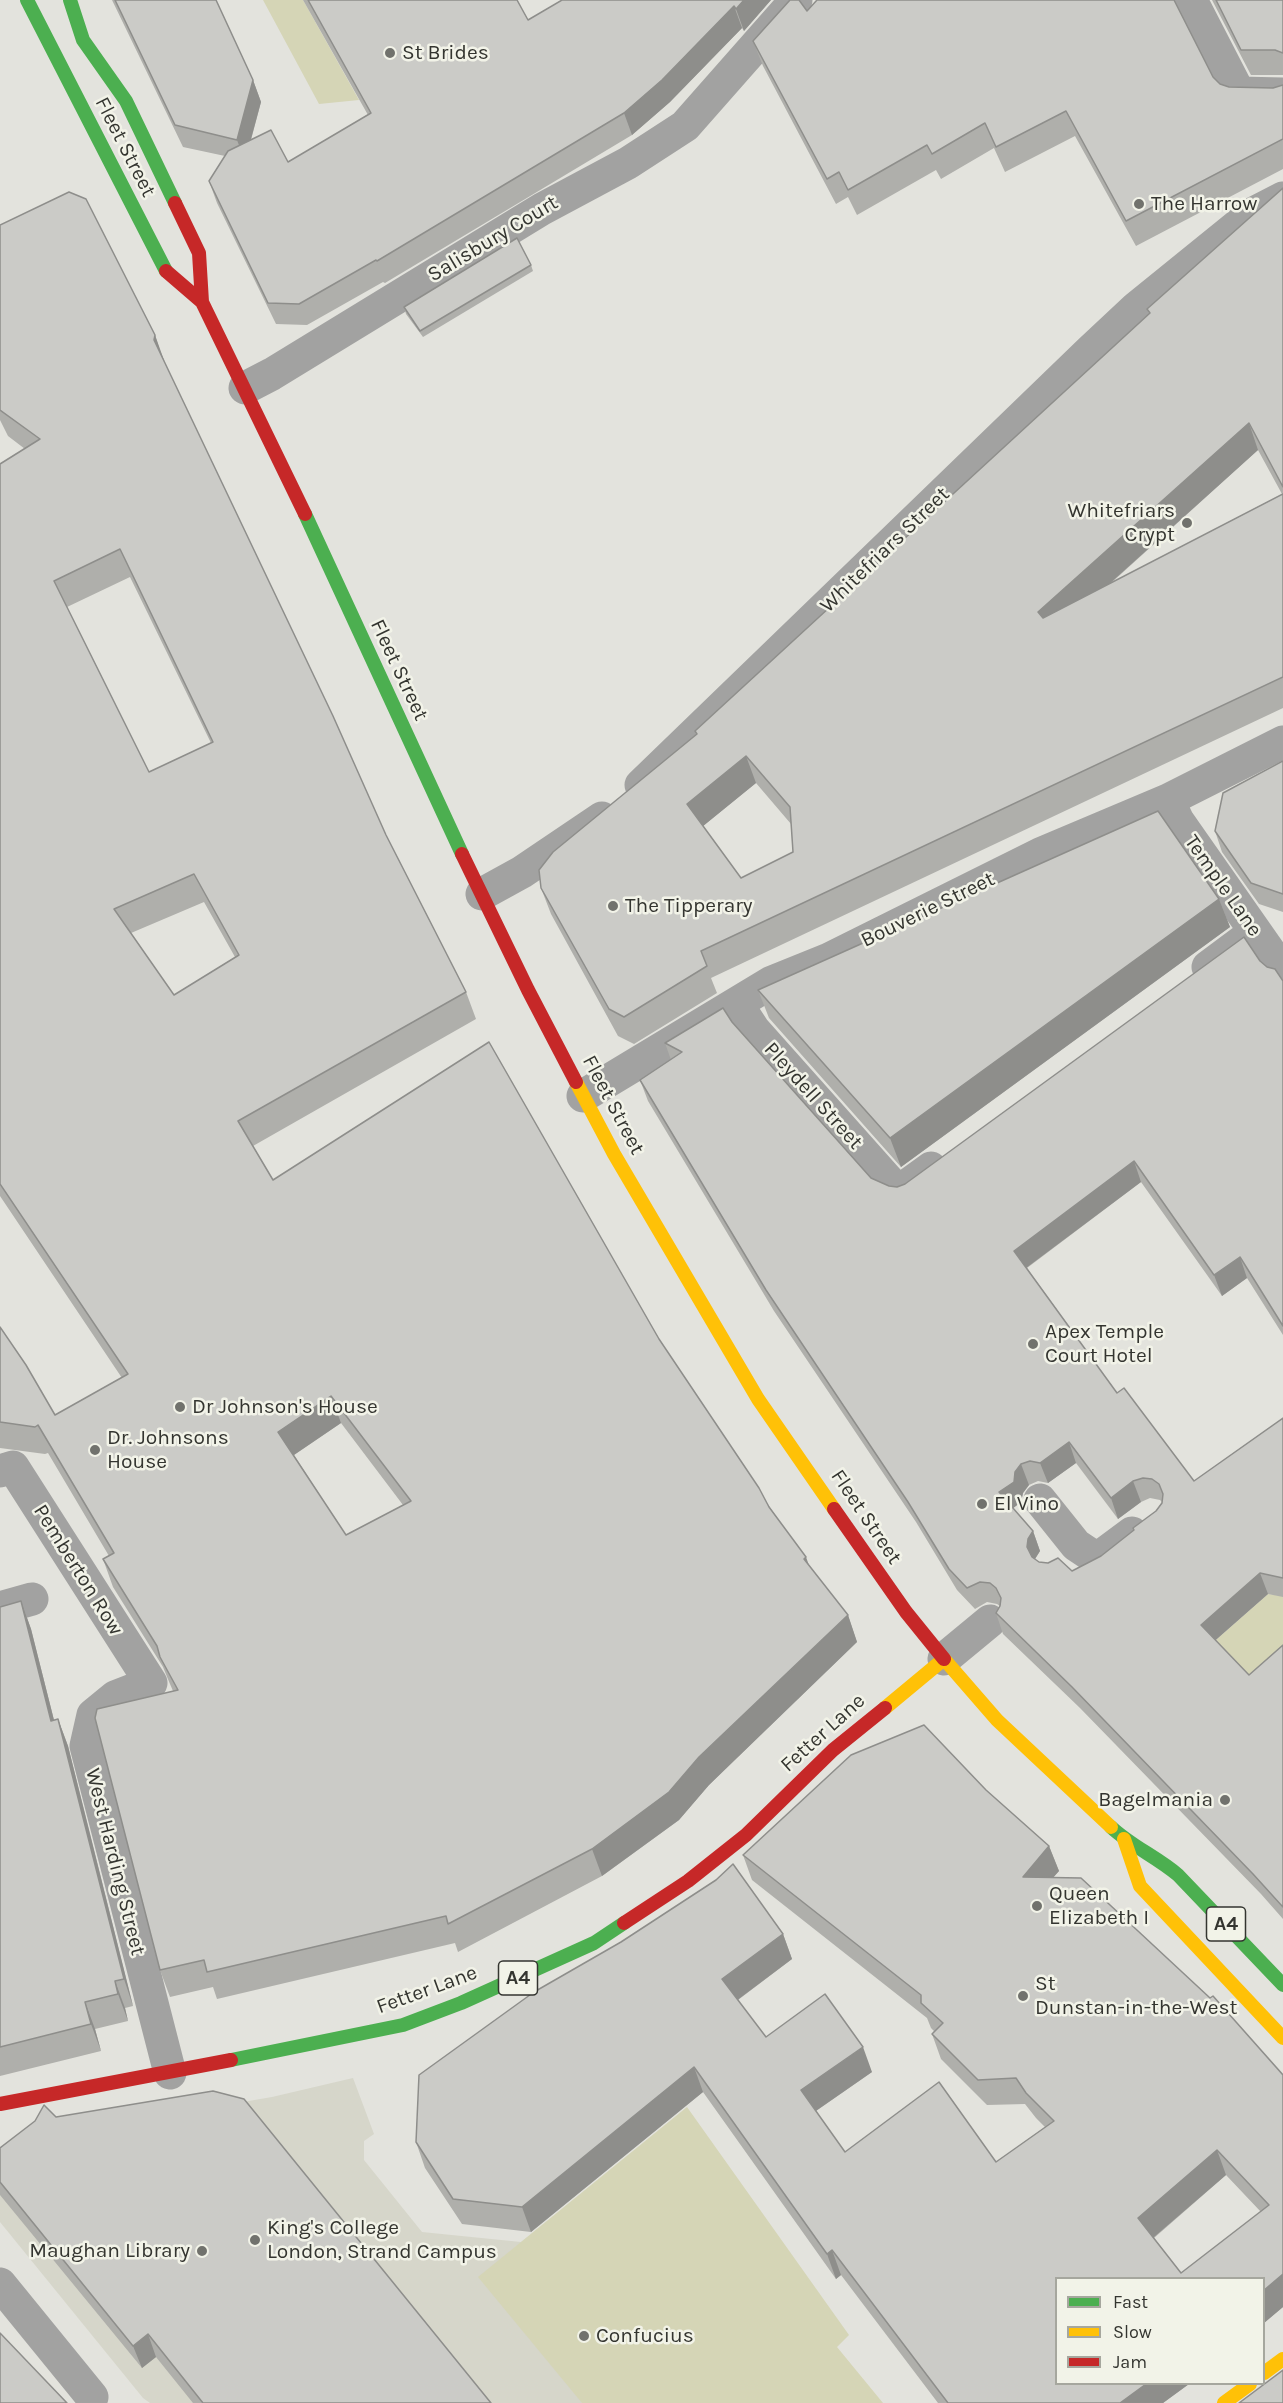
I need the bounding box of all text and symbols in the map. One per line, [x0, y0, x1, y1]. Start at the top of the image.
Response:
place label: St Brides [402, 40, 489, 66]
marker: St Brides [383, 46, 397, 60]
street label: Fleet Street [89, 93, 161, 201]
street label: Salisbury Court [423, 190, 563, 288]
place label: The Harrow [1151, 191, 1257, 217]
marker: The Harrow [1132, 197, 1146, 211]
street label: Whitefriars Street [815, 482, 955, 618]
place label: Whitefriars Crypt [1067, 498, 1175, 548]
marker: Whitefriars Crypt [1180, 516, 1194, 530]
street label: Fleet Street [365, 615, 433, 725]
street label: Temple Lane [1179, 830, 1267, 942]
street label: Bouverie Street [857, 867, 999, 953]
place label: The Tipperary [625, 893, 753, 919]
marker: The Tipperary [606, 899, 620, 913]
street label: Pleydell Street [758, 1037, 868, 1155]
street label: Fleet Street [576, 1051, 650, 1159]
place label: Apex Temple Court Hotel [1045, 1319, 1164, 1369]
marker: Apex Temple Court Hotel [1026, 1337, 1040, 1351]
place label: Dr Johnson's House [192, 1394, 378, 1420]
marker: Dr Johnson's House [173, 1400, 187, 1414]
place label: Dr. Johnsons House [107, 1425, 229, 1475]
marker: Dr. Johnsons House [88, 1443, 102, 1457]
street label: Fleet Street [825, 1465, 907, 1569]
place label: El Vino [994, 1491, 1059, 1517]
marker: El Vino [975, 1497, 989, 1511]
street label: Pemberton Row [28, 1500, 128, 1640]
street label: Fetter Lane [775, 1688, 871, 1778]
street label: West Harding Street [80, 1766, 150, 1958]
place label: Bagelmania [1098, 1787, 1213, 1813]
marker: Bagelmania [1218, 1793, 1232, 1807]
place label: Queen Elizabeth I [1049, 1881, 1149, 1931]
marker: Queen Elizabeth I [1030, 1899, 1044, 1913]
road number: A4 [1206, 1907, 1246, 1941]
street label: Fetter Lane [373, 1960, 481, 2020]
road number: A4 [498, 1961, 538, 1995]
place label: St Dunstan-in-the-West [1035, 1971, 1237, 2021]
marker: St Dunstan-in-the-West [1016, 1989, 1030, 2003]
place label: King's College London, Strand Campus [267, 2215, 497, 2265]
marker: King's College London, Strand Campus [248, 2233, 262, 2247]
place label: Maughan Library [29, 2238, 190, 2264]
marker: Maughan Library [195, 2244, 209, 2258]
legend [1055, 2277, 1265, 2385]
text: Fast [1113, 2291, 1148, 2313]
text: Slow [1113, 2321, 1152, 2343]
place label: Confucius [596, 2323, 694, 2349]
marker: Confucius [577, 2329, 591, 2343]
text: Jam [1113, 2351, 1147, 2373]

